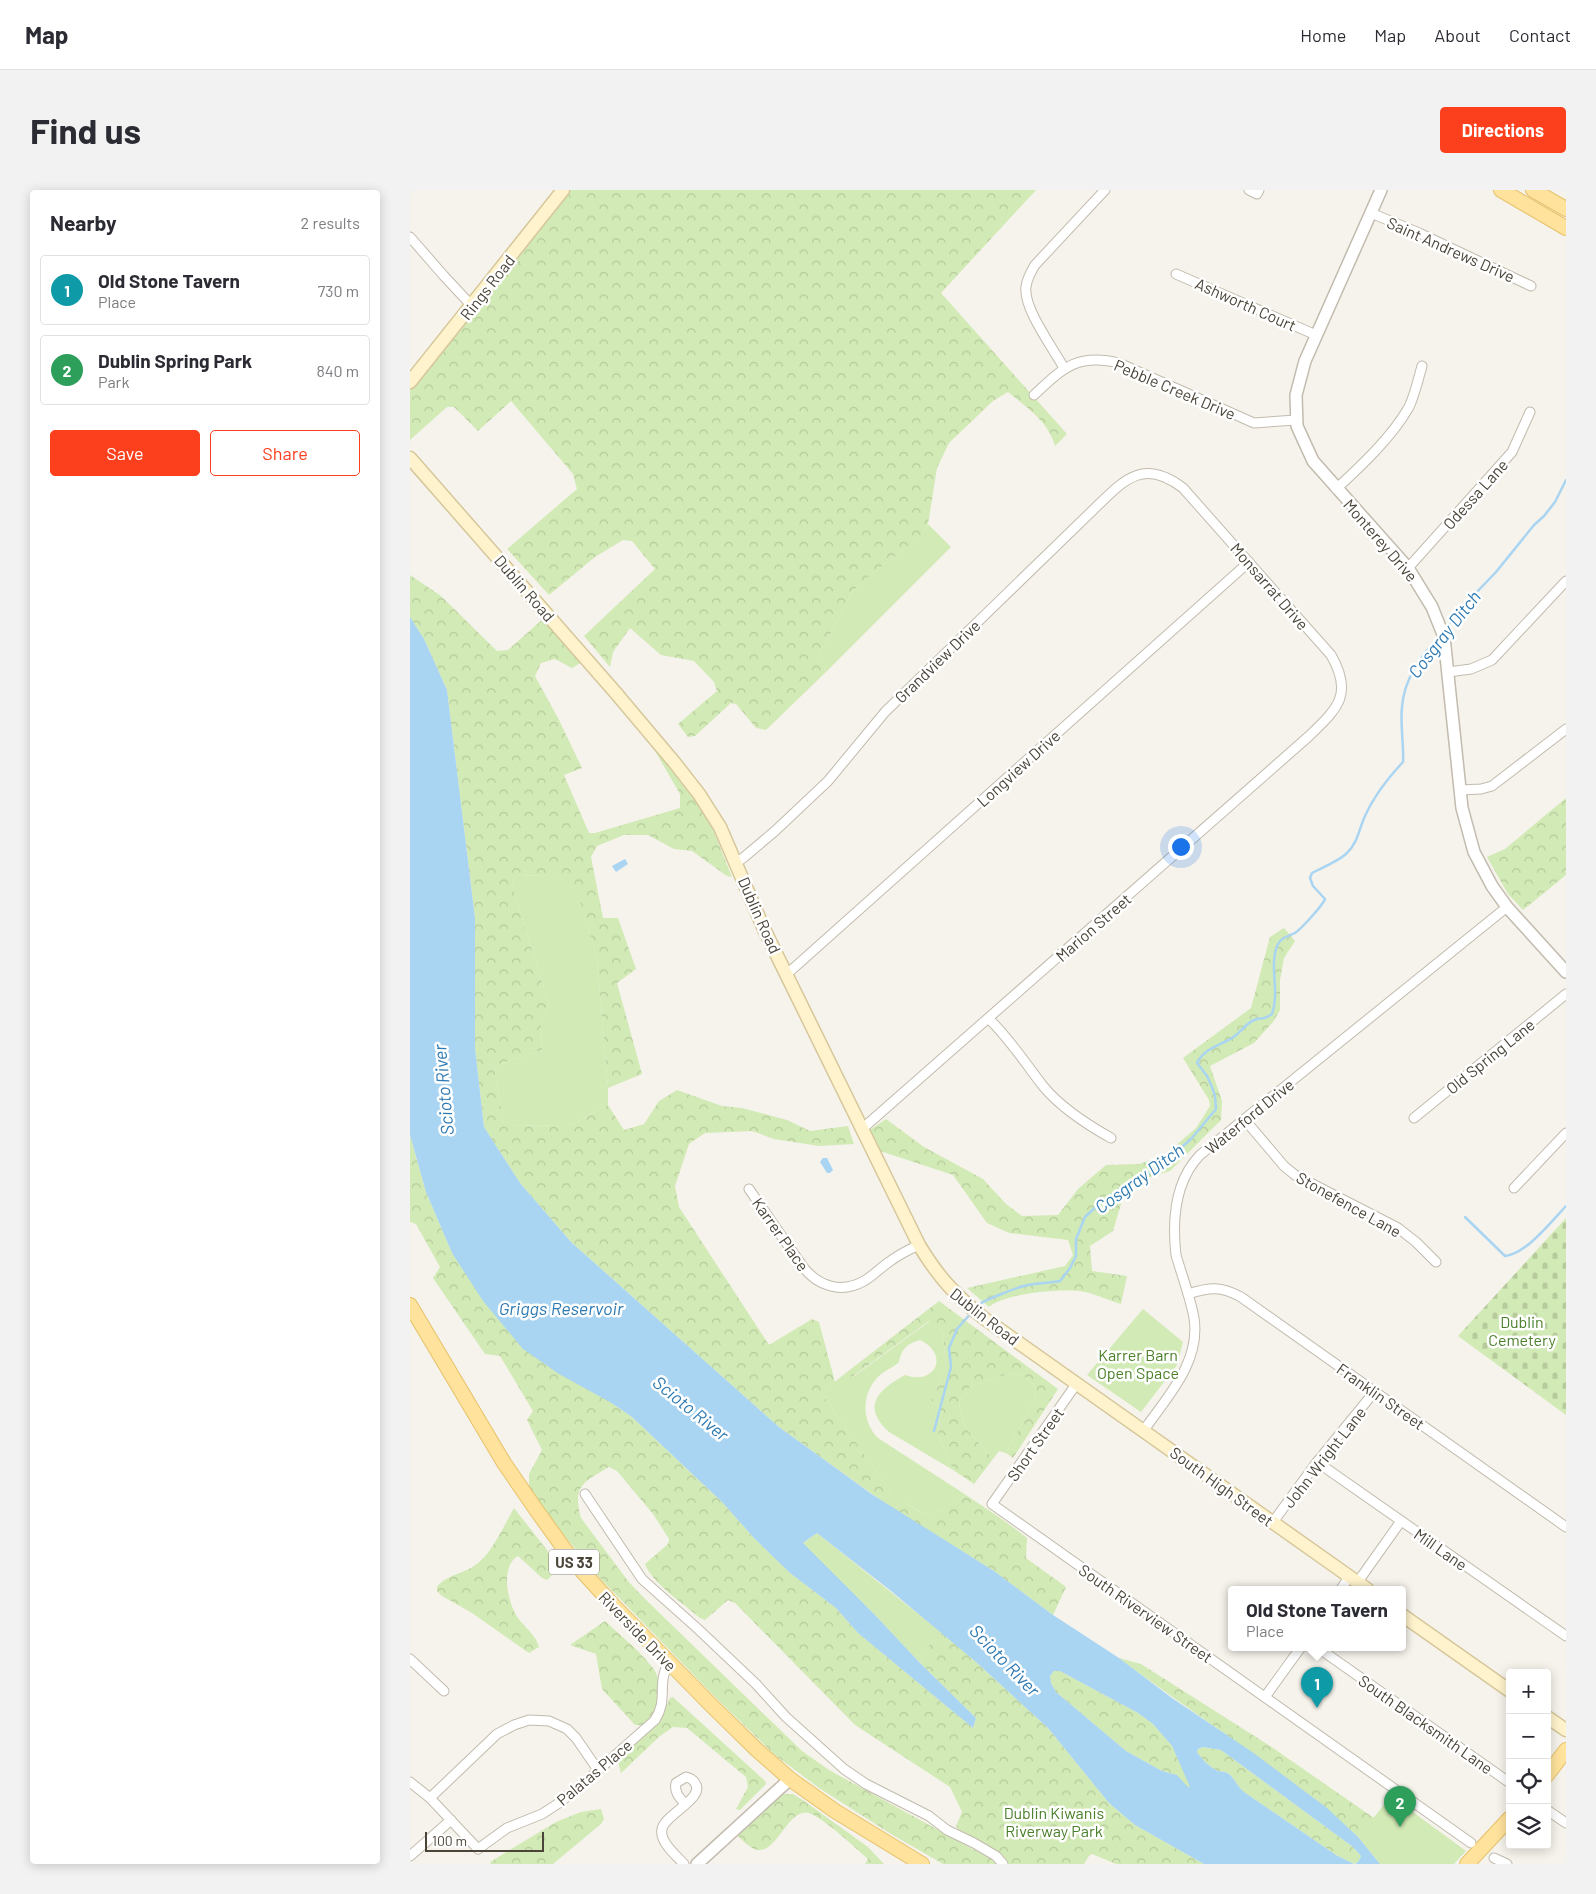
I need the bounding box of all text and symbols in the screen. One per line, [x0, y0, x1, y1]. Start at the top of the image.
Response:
text: Map [25, 20, 68, 49]
text: Home [1300, 24, 1346, 46]
text: Map [1374, 24, 1406, 46]
text: About [1434, 24, 1481, 46]
text: Contact [1509, 24, 1571, 46]
button: Directions [1440, 107, 1566, 153]
text: Find us [30, 109, 141, 151]
text: Nearby [50, 210, 116, 235]
street label: Saint Andrews Drive [1384, 212, 1518, 286]
text: 2 results [301, 213, 360, 232]
street label: Rings Road [456, 251, 518, 323]
text: Old Stone Tavern [98, 269, 240, 292]
street label: Ashworth Court [1193, 273, 1299, 335]
text: 1 [64, 281, 70, 300]
text: 730 m [318, 281, 359, 300]
text: Place [98, 292, 136, 311]
text: Dublin Spring Park [98, 349, 252, 372]
street label: Pebble Creek Drive [1111, 355, 1239, 423]
text: 2 [63, 361, 71, 380]
text: 840 m [316, 361, 359, 380]
text: Park [98, 372, 129, 391]
button: Save [50, 430, 200, 476]
button: Share [210, 430, 360, 476]
street label: Odessa Lane [1439, 455, 1511, 533]
street label: Monterey Drive [1340, 495, 1422, 585]
street label: Monsarrat Drive [1227, 539, 1313, 633]
street label: Dublin Road [491, 551, 559, 625]
water label: Cosgray Ditch [1403, 586, 1485, 682]
street label: Grandview Drive [890, 615, 984, 707]
street label: Longview Drive [972, 726, 1064, 810]
your location [1168, 834, 1194, 860]
street label: Dublin Road [735, 874, 785, 956]
street label: Marion Street [1051, 889, 1135, 965]
street label: Old Spring Lane [1442, 1015, 1538, 1097]
water label: Scioto River [428, 1043, 458, 1136]
street label: Waterford Drive [1201, 1074, 1297, 1158]
water label: Cosgray Ditch [1090, 1138, 1188, 1218]
street label: Stonefence Lane [1293, 1167, 1405, 1241]
street label: Karrer Place [749, 1194, 813, 1274]
street label: Dublin Road [947, 1283, 1023, 1349]
water label: Griggs Reservoir [499, 1297, 624, 1319]
park label: Dublin Cemetery [1488, 1312, 1556, 1349]
park label: Karrer Barn Open Space [1097, 1345, 1179, 1382]
street label: Franklin Street [1333, 1359, 1429, 1433]
water label: Scioto River [649, 1371, 734, 1446]
street label: John Wright Lane [1279, 1403, 1369, 1511]
street label: Short Street [1003, 1404, 1067, 1484]
street label: South High Street [1167, 1442, 1277, 1530]
street label: Mill Lane [1411, 1524, 1471, 1574]
road number: US 33 [549, 1550, 599, 1574]
street label: South Riverview Street [1076, 1560, 1216, 1666]
popup [1228, 1586, 1406, 1651]
street label: Riverside Drive [595, 1587, 681, 1675]
text: Old Stone Tavern [1246, 1598, 1388, 1621]
water label: Scioto River [965, 1620, 1045, 1701]
text: Place [1246, 1621, 1284, 1640]
pin: 1 [1301, 1667, 1333, 1708]
map controls [1506, 1669, 1551, 1849]
button: + [1506, 1669, 1551, 1714]
street label: South Blacksmith Lane [1355, 1670, 1497, 1778]
button: − [1506, 1714, 1551, 1759]
street label: Palatas Place [552, 1735, 636, 1809]
button: locate [1506, 1759, 1551, 1804]
pin: 2 [1384, 1786, 1416, 1827]
park label: Dublin Kiwanis Riverway Park [1004, 1803, 1104, 1840]
button: layers [1506, 1804, 1551, 1849]
scale bar [425, 1829, 544, 1852]
text: 100 m [432, 1832, 467, 1849]

